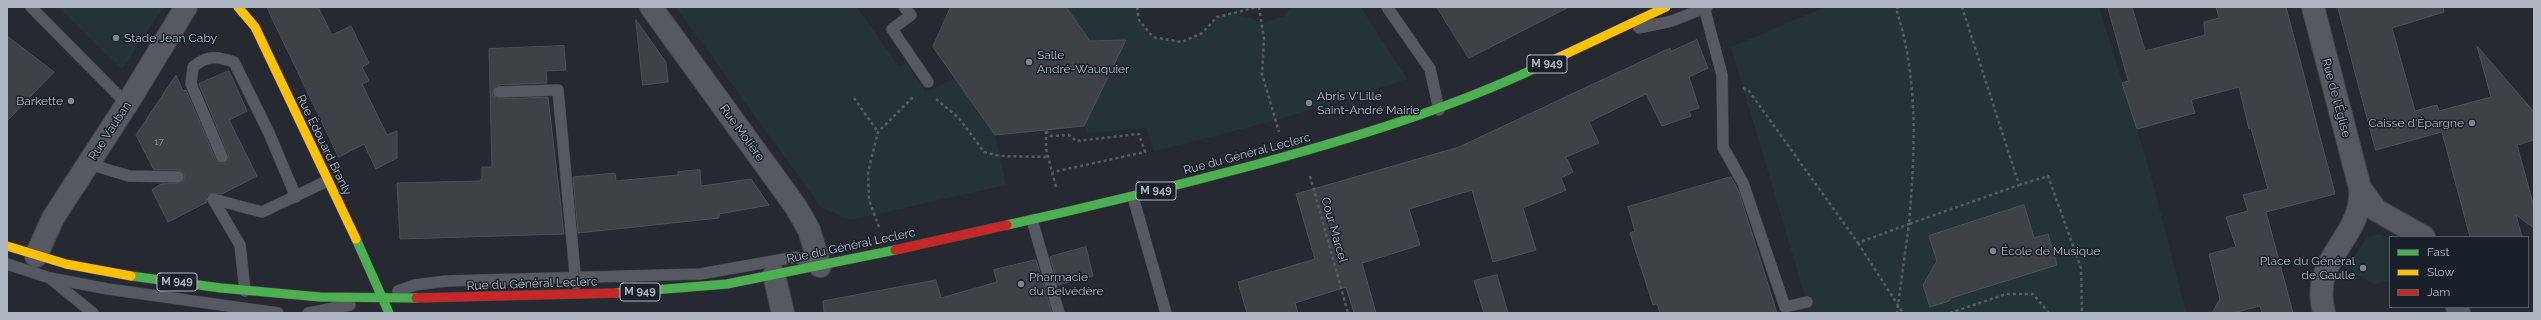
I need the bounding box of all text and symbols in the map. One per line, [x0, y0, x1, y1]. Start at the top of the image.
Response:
place label: Stade Jean Caby [124, 31, 217, 45]
marker: Stade Jean Caby [111, 33, 121, 43]
place label: Salle André-Wauquier [1037, 48, 1129, 76]
road number: M 949 [1527, 55, 1567, 73]
marker: Salle André-Wauquier [1024, 57, 1034, 67]
street label: Rue de l'Église [2319, 57, 2353, 139]
place label: Abris V'Lille Saint-André Mairie [1317, 89, 1420, 117]
street label: Rue Édouard Branly [293, 92, 355, 198]
place label: Barkette [16, 94, 63, 108]
marker: Barkette [66, 96, 76, 106]
marker: Abris V'Lille Saint-André Mairie [1304, 98, 1314, 108]
street label: Rue Vauban [86, 99, 134, 163]
street label: Rue Molière [717, 102, 767, 164]
place label: Caisse d'Épargne [2368, 116, 2464, 130]
marker: Caisse d'Épargne [2467, 118, 2477, 128]
street label: Rue du Général Leclerc [1182, 130, 1312, 178]
house number: 17 [154, 136, 164, 148]
road number: M 949 [1136, 182, 1176, 200]
street label: Cour Marcel [1318, 196, 1350, 264]
street label: Rue du Général Leclerc [786, 225, 916, 267]
legend [2389, 236, 2529, 308]
place label: École de Musique [2001, 244, 2100, 258]
text: Fast [2427, 245, 2450, 259]
marker: École de Musique [1988, 246, 1998, 256]
place label: Place du Général de Gaulle [2260, 254, 2355, 282]
marker: Place du Général de Gaulle [2358, 263, 2368, 273]
text: Slow [2427, 265, 2454, 279]
place label: Pharmacie du Belvédère [1029, 270, 1104, 298]
road number: M 949 [157, 273, 197, 291]
street label: Rue du Général Leclerc [466, 275, 598, 293]
marker: Pharmacie du Belvédère [1016, 279, 1026, 289]
road number: M 949 [620, 283, 660, 301]
text: Jam [2427, 285, 2450, 299]

